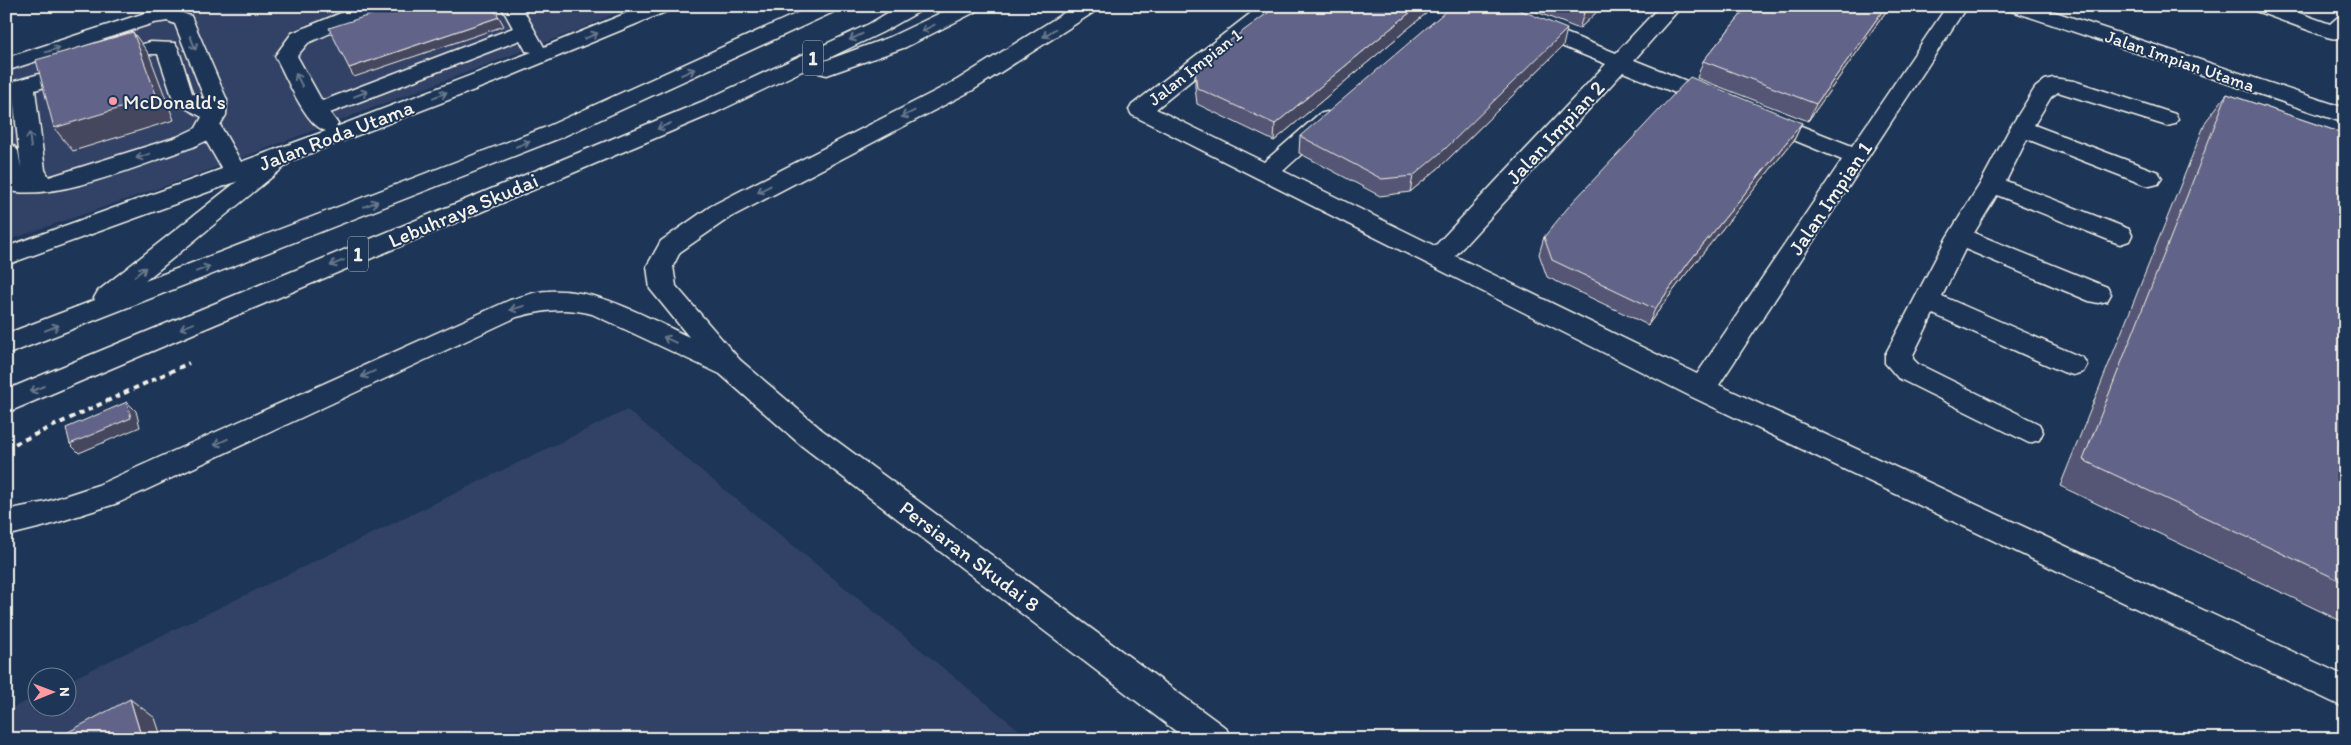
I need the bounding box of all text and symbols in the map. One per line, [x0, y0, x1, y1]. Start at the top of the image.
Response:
one-way arrow [921, 23, 936, 33]
street label: Jalan Impian 1 [1144, 24, 1246, 110]
street label: Jalan Impian Utama [2102, 25, 2258, 97]
one-way arrow [1042, 28, 1056, 38]
one-way arrow [583, 31, 598, 40]
one-way arrow [849, 33, 864, 42]
one-way arrow [189, 35, 198, 50]
road number: 1 [803, 40, 823, 76]
one-way arrow [44, 45, 60, 54]
one-way arrow [680, 67, 695, 76]
one-way arrow [294, 73, 304, 88]
street label: Jalan Impian 2 [1501, 75, 1609, 189]
place label: McDonald's [123, 89, 226, 114]
one-way arrow [353, 89, 368, 98]
one-way arrow [432, 90, 447, 99]
street label: Jalan Roda Utama [255, 94, 417, 176]
marker: McDonald's [107, 95, 119, 107]
one-way arrow [901, 110, 916, 119]
one-way arrow [657, 122, 672, 131]
one-way arrow [25, 132, 35, 148]
street label: Jalan Impian 1 [1783, 136, 1877, 260]
one-way arrow [515, 139, 530, 149]
one-way arrow [136, 152, 152, 161]
street label: Lebuhraya Skudai [384, 167, 542, 253]
one-way arrow [757, 185, 772, 194]
one-way arrow [363, 199, 378, 208]
road number: 1 [348, 236, 368, 272]
one-way arrow [330, 259, 345, 269]
one-way arrow [195, 264, 210, 273]
one-way arrow [133, 266, 146, 277]
one-way arrow [509, 304, 525, 313]
one-way arrow [180, 322, 195, 331]
one-way arrow [44, 323, 59, 332]
one-way arrow [663, 334, 678, 344]
one-way arrow [361, 369, 376, 379]
one-way arrow [30, 384, 45, 394]
one-way arrow [214, 437, 229, 447]
street label: Persiaran Skudai 8 [895, 495, 1045, 617]
north arrow [28, 668, 78, 718]
text: N [56, 687, 73, 697]

